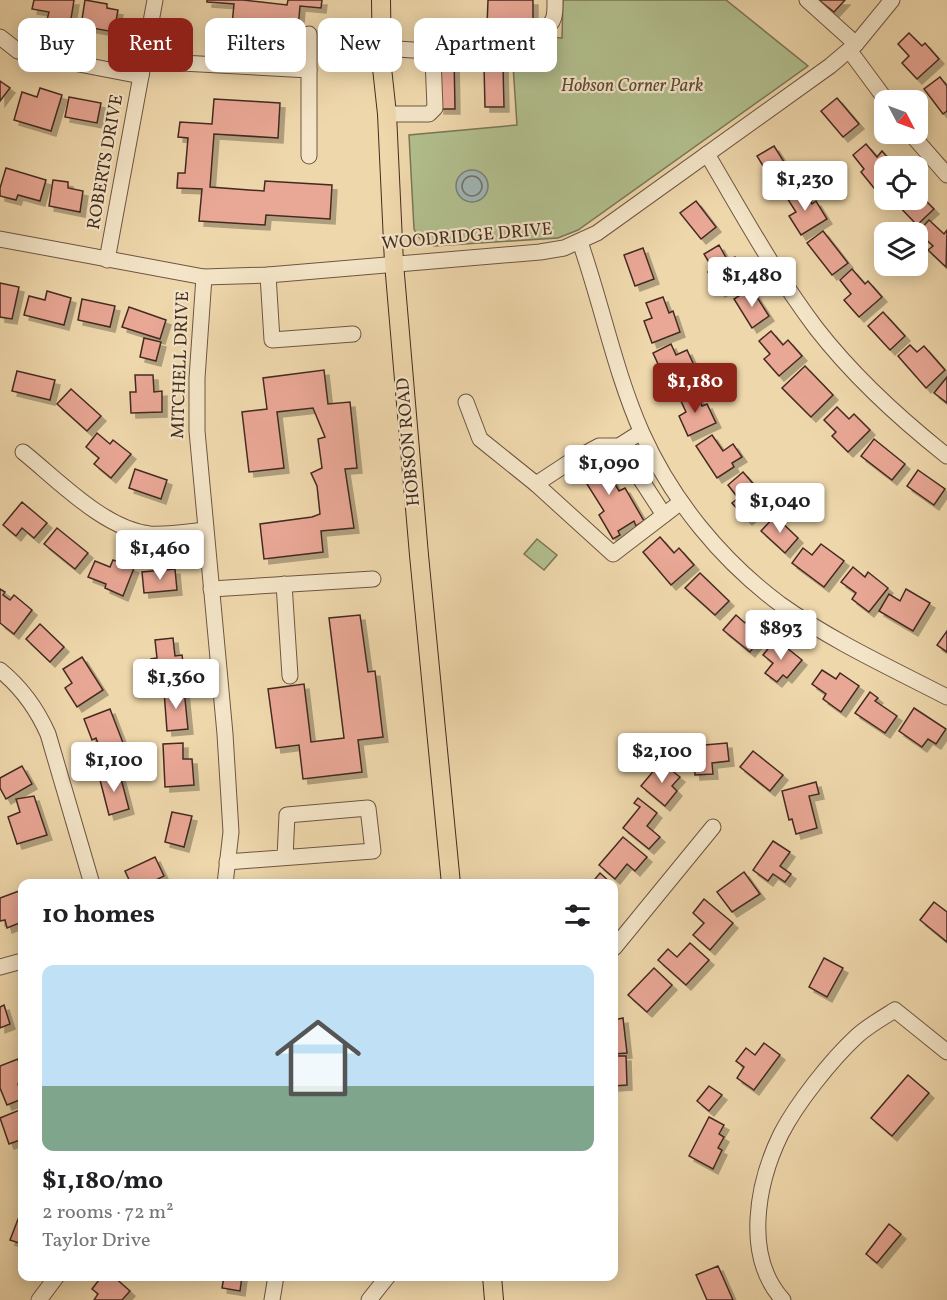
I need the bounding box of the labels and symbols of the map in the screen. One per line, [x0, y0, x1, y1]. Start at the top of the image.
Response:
park label: Hobson Corner Park [561, 74, 703, 99]
north arrow [874, 90, 928, 144]
street label: ROBERTS DRIVE [82, 92, 130, 232]
pin: $1,230 [756, 161, 854, 212]
street label: WOODRIDGE DRIVE [380, 217, 554, 257]
pin: $1,480 [703, 257, 801, 308]
street label: MITCHELL DRIVE [166, 290, 196, 439]
pin: $1,180 [646, 363, 744, 414]
street label: HOBSON ROAD [391, 377, 427, 507]
pin: $1,090 [560, 445, 658, 496]
pin: $1,040 [731, 483, 829, 534]
pin: $1,460 [111, 530, 209, 581]
pin: $893 [745, 610, 817, 661]
pin: $1,360 [127, 659, 225, 710]
pin: $2,100 [613, 733, 711, 784]
pin: $1,100 [65, 742, 163, 793]

